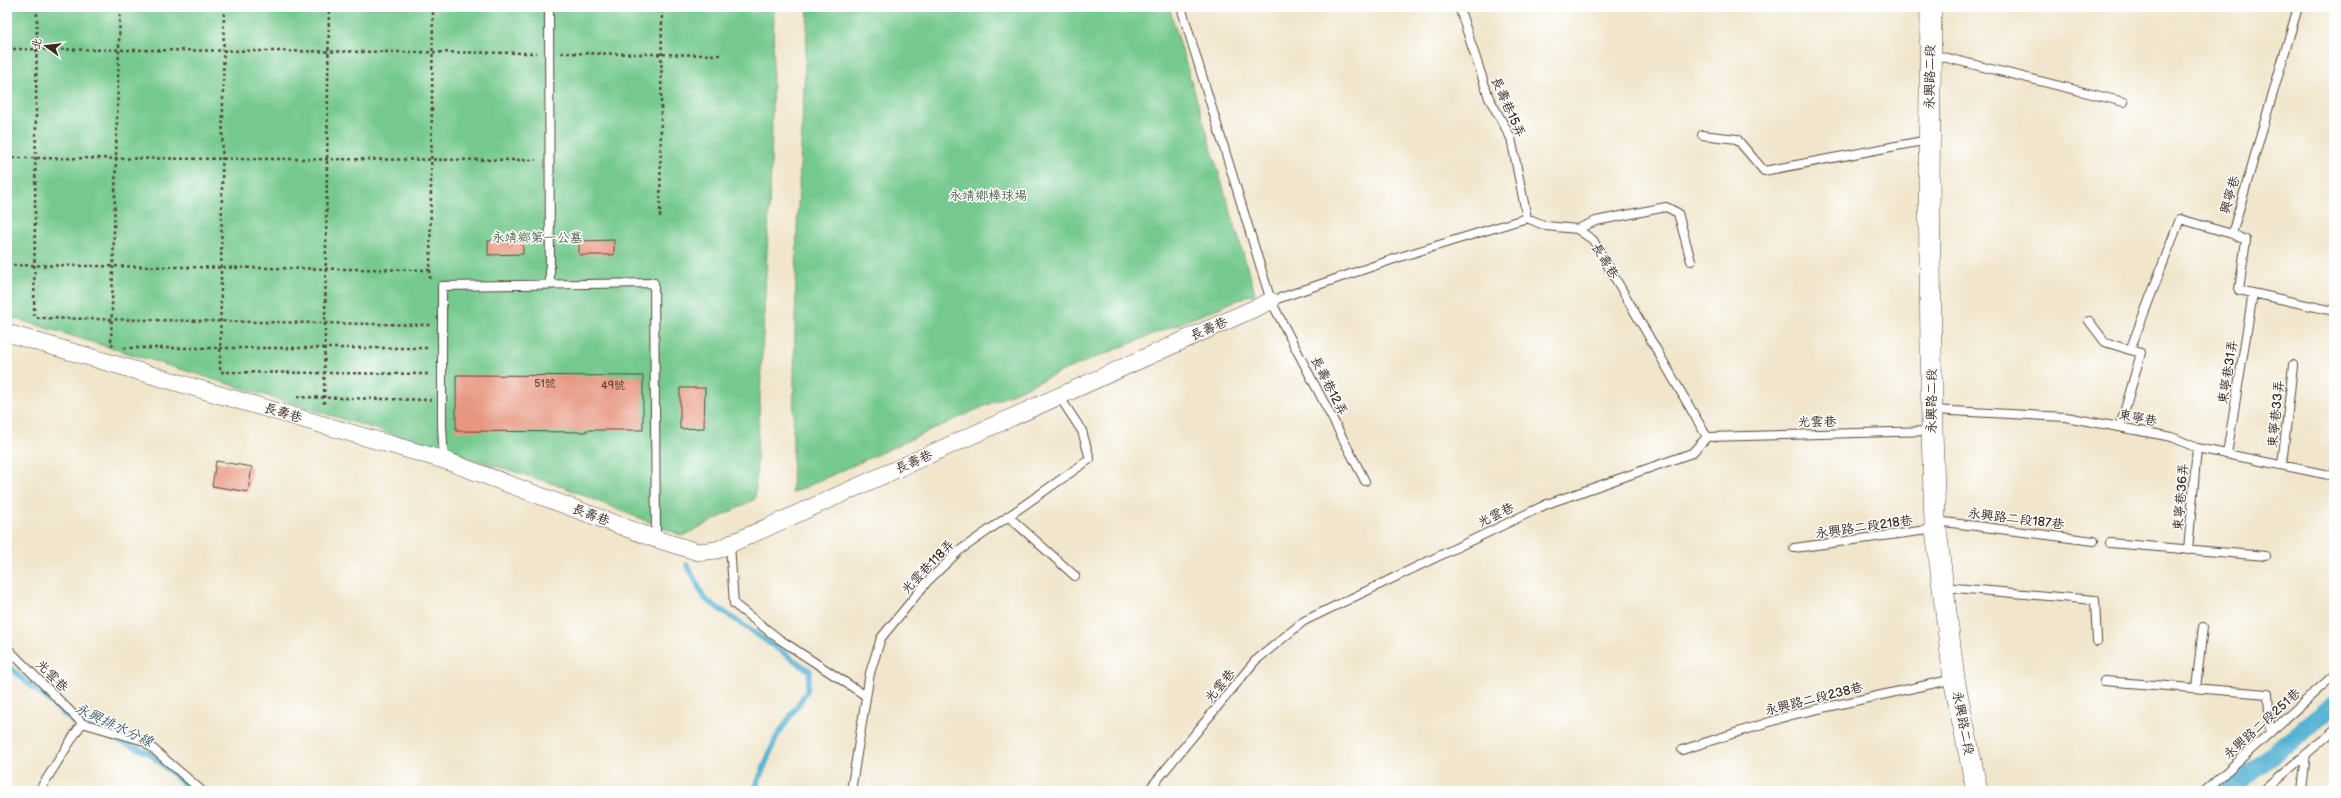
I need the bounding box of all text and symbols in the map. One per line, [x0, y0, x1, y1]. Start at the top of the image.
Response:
north arrow [26, 26, 66, 66]
text: 北 [29, 37, 45, 51]
street label: 永興路二段 [1921, 44, 1939, 110]
street label: 長壽巷15弄 [1488, 74, 1528, 140]
street label: 興寧巷 [2217, 174, 2243, 216]
park label: 永靖鄉棒球場 [949, 188, 1027, 204]
park label: 永靖鄉第一公墓 [491, 230, 583, 246]
street label: 長壽巷 [1588, 240, 1622, 282]
street label: 長壽巷 [1188, 314, 1230, 344]
street label: 東寧巷31弄 [2215, 339, 2241, 405]
street label: 長壽巷12弄 [1307, 354, 1351, 418]
street label: 永興路二段 [1924, 368, 1940, 434]
house number: 51號 [534, 377, 556, 390]
house number: 49號 [601, 379, 625, 392]
street label: 東寧巷33弄 [2264, 379, 2288, 449]
street label: 長壽巷 [262, 400, 304, 426]
street label: 東寧巷 [2117, 406, 2159, 430]
street label: 光雲巷 [1797, 414, 1837, 430]
street label: 長壽巷 [893, 447, 935, 477]
street label: 東寧巷36弄 [2170, 462, 2192, 532]
street label: 光雲巷 [1475, 499, 1517, 531]
street label: 長壽巷 [570, 501, 612, 529]
street label: 永興路二段187巷 [1967, 505, 2065, 533]
street label: 永興路二段218巷 [1814, 512, 1914, 542]
street label: 光雲巷118弄 [898, 536, 958, 598]
street label: 光雲巷 [33, 657, 71, 695]
street label: 光雲巷 [1201, 666, 1239, 706]
street label: 永興路二段238巷 [1763, 679, 1865, 719]
street label: 永興路二段251巷 [2220, 685, 2304, 763]
street label: 永興路二段 [1949, 690, 1977, 756]
water label: 永興排水分線 [72, 700, 157, 751]

